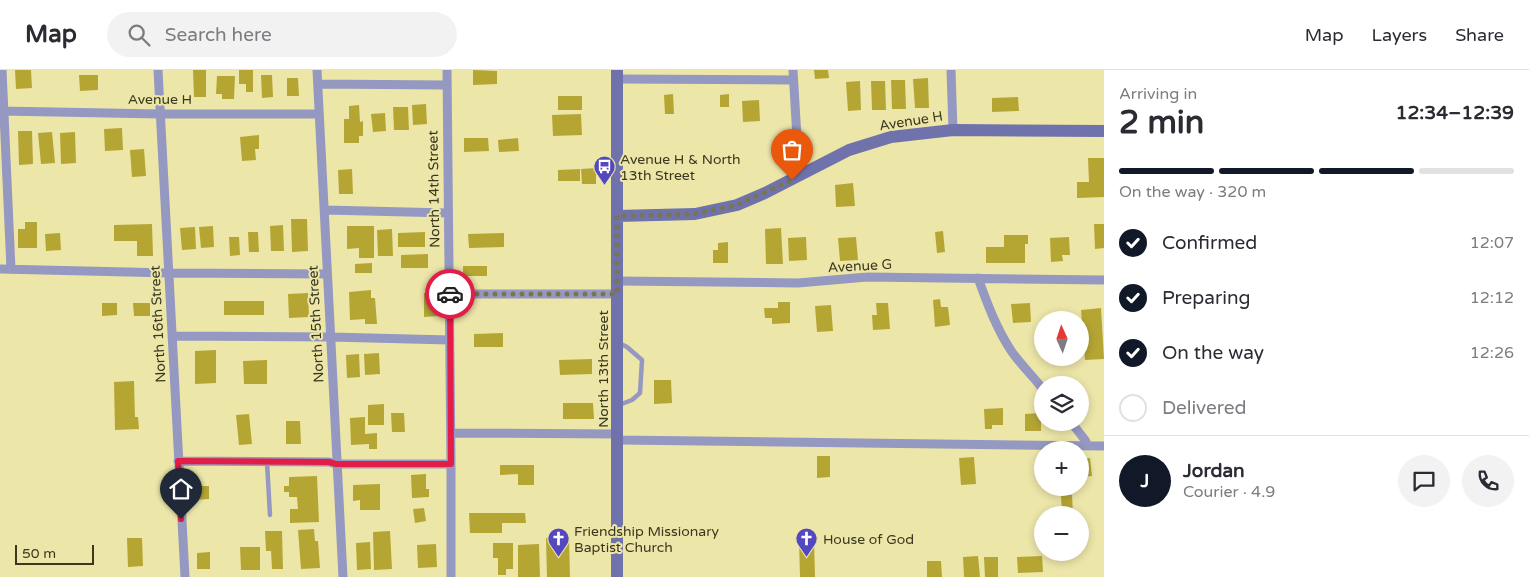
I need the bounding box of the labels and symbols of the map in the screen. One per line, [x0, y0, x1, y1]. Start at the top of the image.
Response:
street label: Avenue H [128, 91, 192, 108]
street label: Avenue H [878, 108, 944, 134]
street label: North 14th Street [424, 129, 444, 248]
pin [771, 129, 813, 180]
place label: Avenue H & North 13th Street [620, 151, 741, 184]
bus stop icon: Avenue H & North 13th Street [592, 155, 616, 186]
street label: Avenue G [827, 256, 893, 276]
street label: North 16th Street [146, 264, 170, 383]
street label: North 15th Street [304, 264, 328, 383]
courier [425, 269, 475, 319]
street label: North 13th Street [595, 310, 612, 428]
north arrow [1034, 311, 1089, 366]
pin [160, 468, 202, 519]
place label: Friendship Missionary Baptist Church [574, 523, 720, 556]
church icon: Friendship Missionary Baptist Church [546, 527, 570, 558]
church icon: House of God [795, 527, 819, 558]
place label: House of God [823, 531, 914, 548]
scale bar [15, 542, 94, 565]

